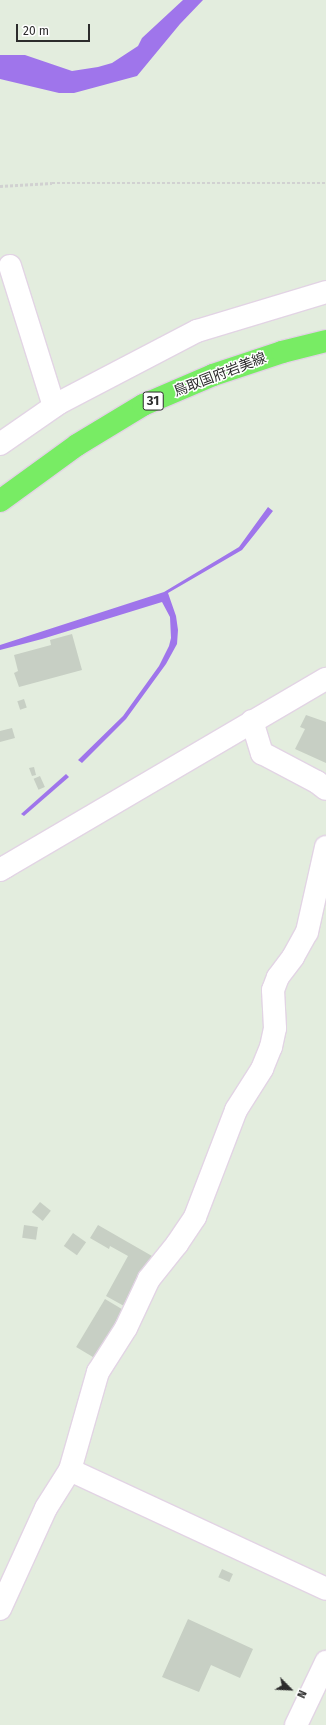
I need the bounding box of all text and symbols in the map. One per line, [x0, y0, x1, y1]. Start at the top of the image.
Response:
scale bar [18, 16, 92, 42]
text: 20 m [23, 24, 49, 38]
street label: 鳥取国府岩美線 [171, 350, 269, 400]
road number: 31 [142, 390, 164, 412]
north arrow [270, 1669, 310, 1709]
text: N [294, 1688, 309, 1700]

